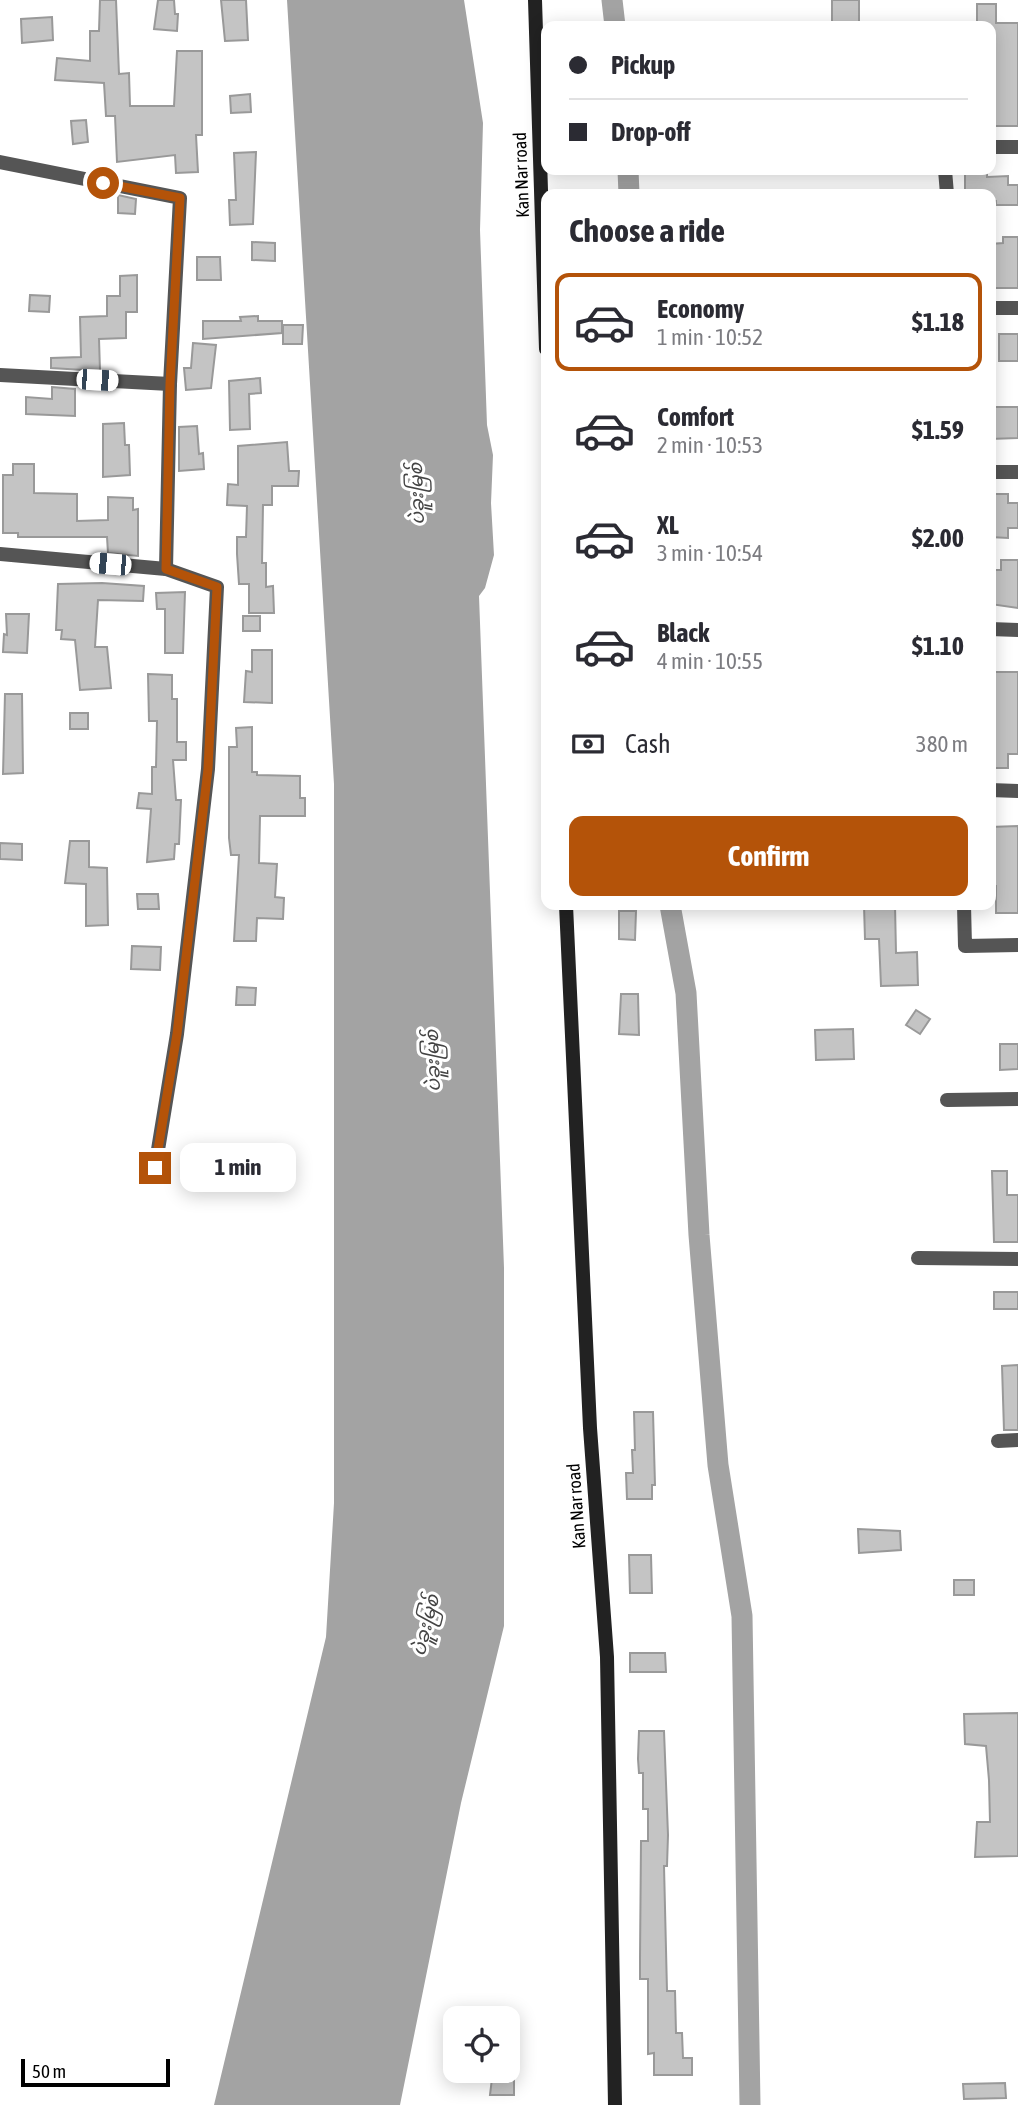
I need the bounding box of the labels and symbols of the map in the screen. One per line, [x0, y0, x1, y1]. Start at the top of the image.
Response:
street label: Kan Nar road [509, 132, 533, 218]
route start [87, 167, 119, 199]
car [76, 368, 119, 392]
water label: ပဲခူးမြစ် [402, 461, 433, 526]
car [89, 552, 132, 576]
water label: ပဲခူးမြစ် [418, 1028, 449, 1093]
callout: 1 min [180, 1144, 295, 1192]
route end [139, 1152, 171, 1184]
street label: Kan Nar road [563, 1463, 589, 1549]
water label: ပဲခူးမြစ် [405, 1590, 448, 1659]
scale bar [21, 2056, 170, 2088]

